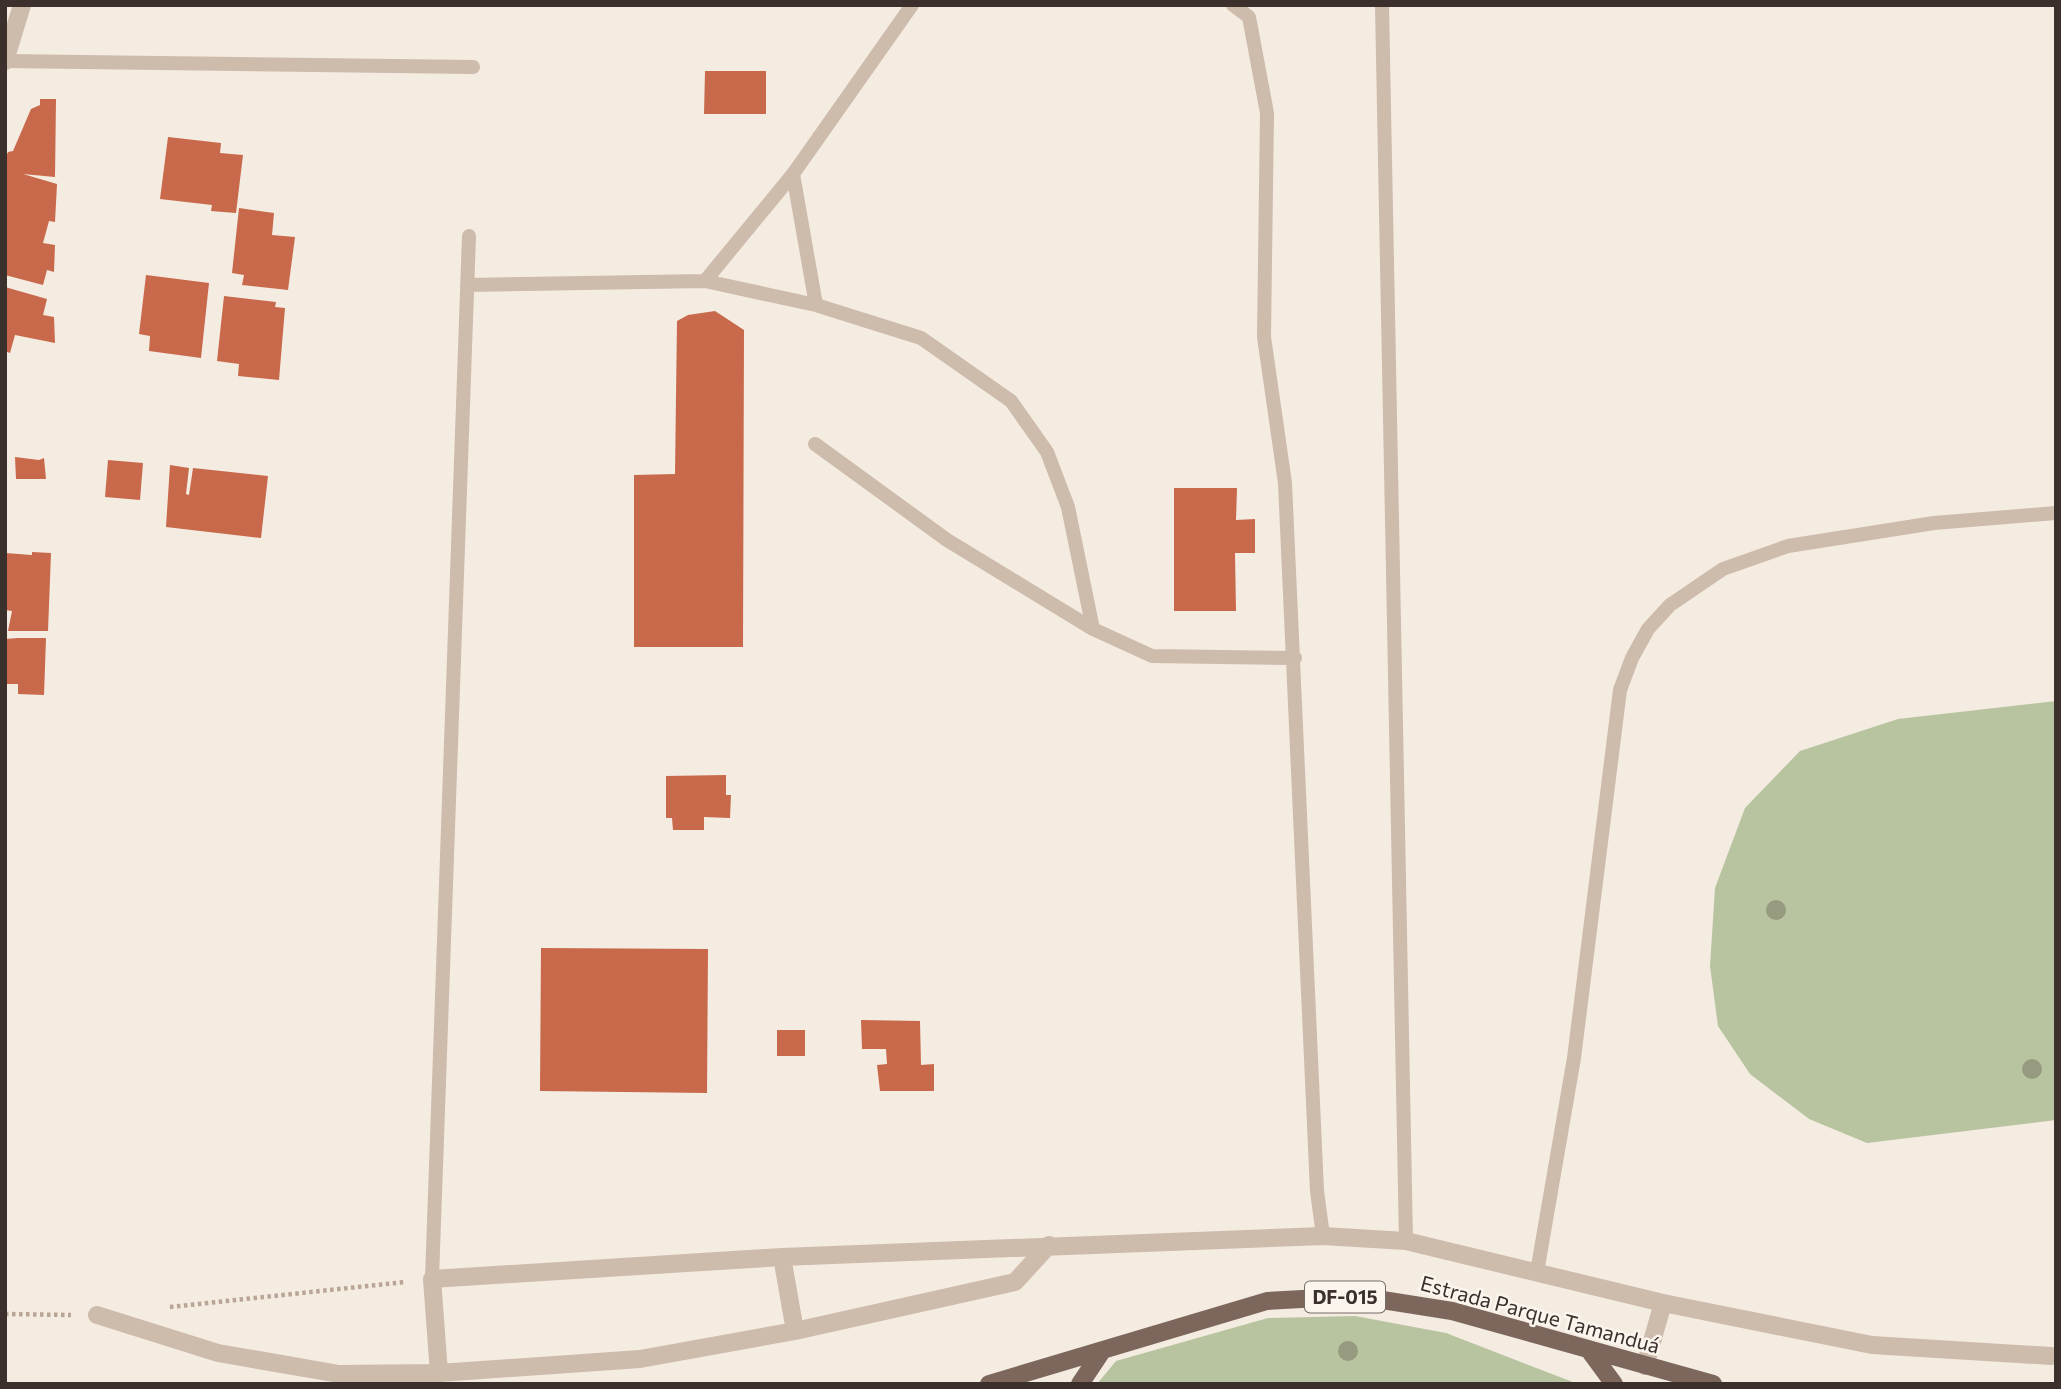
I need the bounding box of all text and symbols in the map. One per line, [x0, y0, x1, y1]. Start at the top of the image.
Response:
street label: Estrada Parque Tamanduá [1418, 1270, 1663, 1358]
road number: DF-015 [1305, 1282, 1385, 1312]

